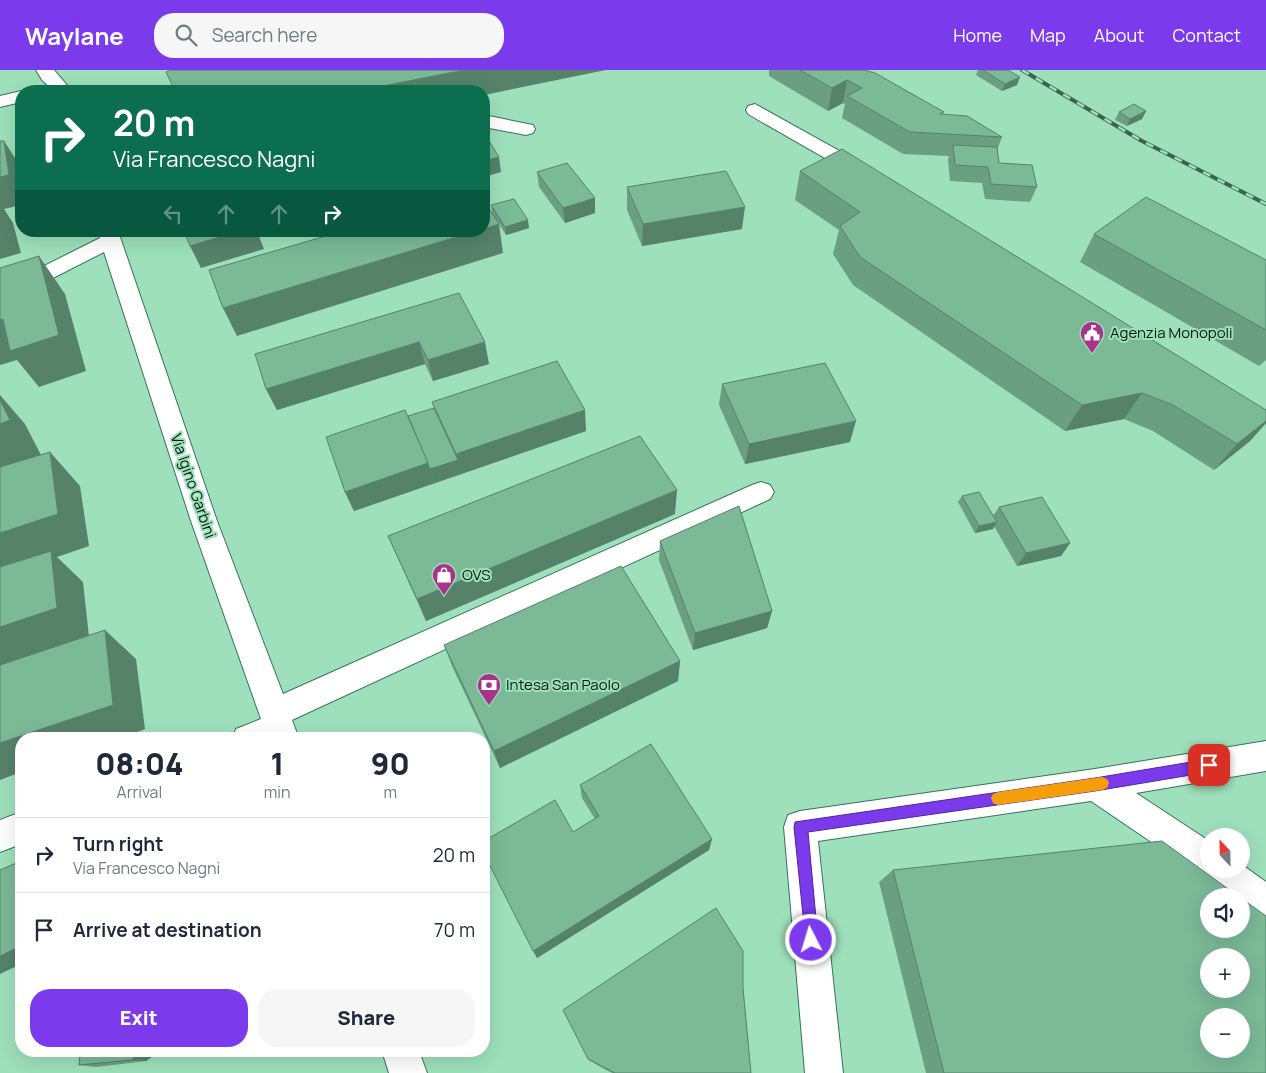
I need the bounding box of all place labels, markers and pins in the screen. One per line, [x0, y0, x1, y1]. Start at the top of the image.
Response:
public building icon: Agenzia Monopoli [1079, 320, 1105, 354]
place label: Agenzia Monopoli [1110, 322, 1233, 343]
shop icon: OVS [431, 562, 457, 596]
place label: OVS [462, 564, 490, 585]
bank icon: Intesa San Paolo [476, 672, 502, 706]
place label: Intesa San Paolo [506, 674, 620, 695]
pin [1188, 744, 1230, 786]

